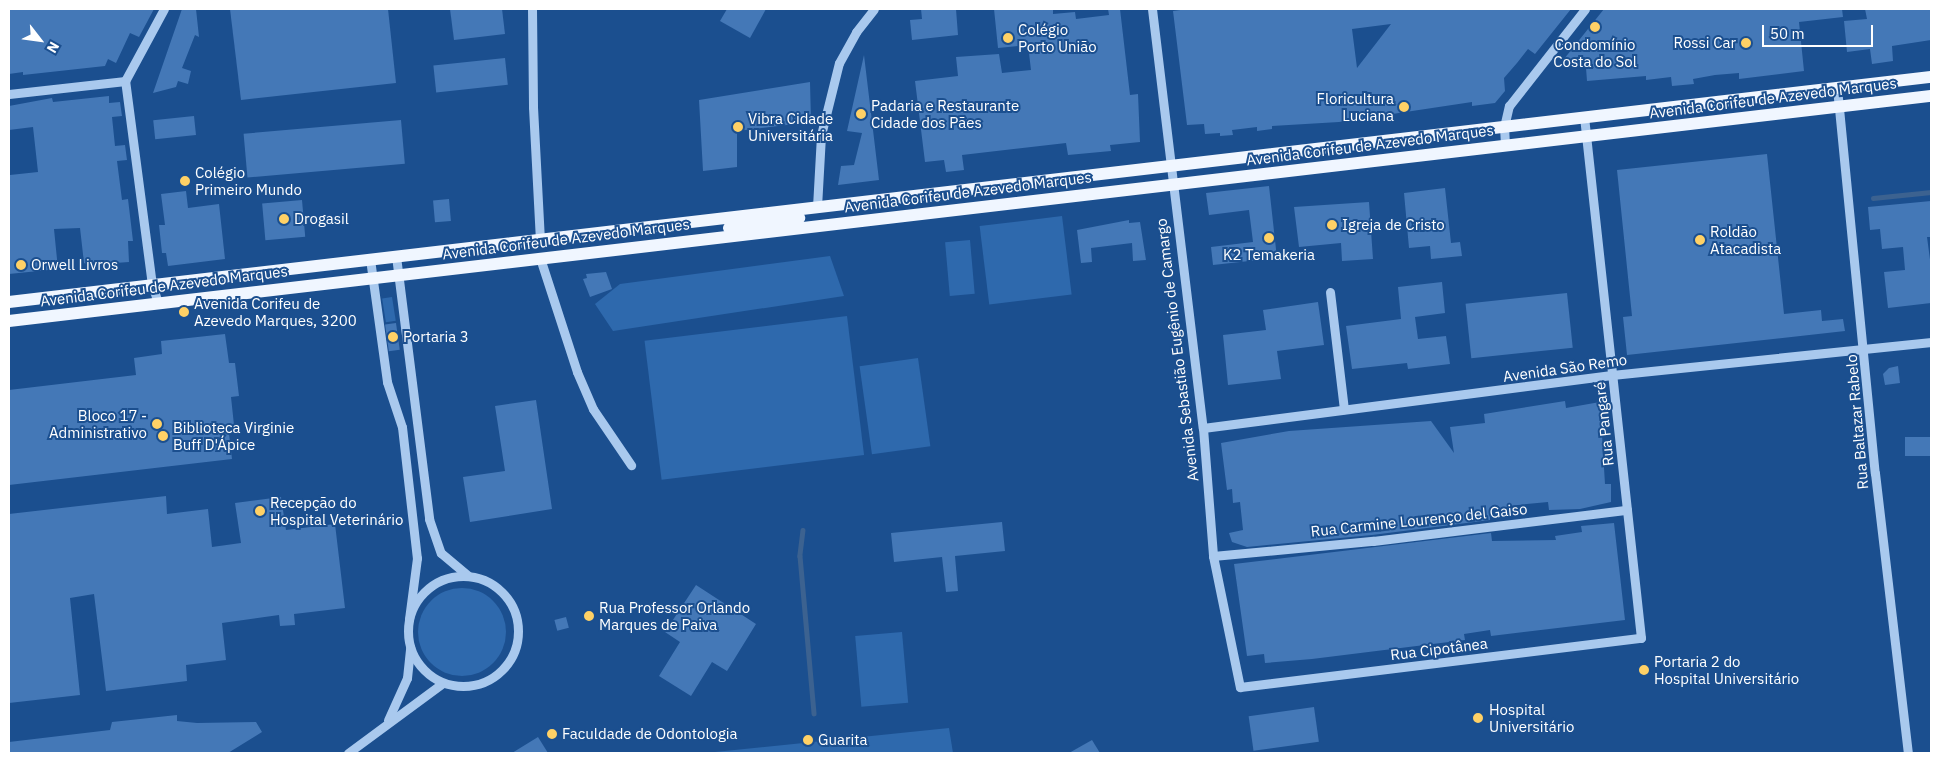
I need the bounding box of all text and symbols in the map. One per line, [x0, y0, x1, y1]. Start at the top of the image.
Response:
north arrow [15, 15, 65, 65]
scale bar [1765, 15, 1876, 47]
place label: Colégio Porto União [1018, 20, 1097, 55]
marker: Condomínio Costa do Sol [1589, 21, 1601, 33]
text: 50 m [1770, 24, 1805, 43]
marker: Colégio Porto União [1002, 32, 1014, 44]
place label: Rossi Car [1674, 34, 1736, 52]
place label: Condomínio Costa do Sol [1553, 35, 1637, 70]
marker: Rossi Car [1740, 37, 1752, 49]
text: N [43, 39, 63, 56]
street label: Avenida Corifeu de Azevedo Marques [1648, 74, 1898, 122]
place label: Floricultura Luciana [1317, 89, 1394, 124]
place label: Padaria e Restaurante Cidade dos Pães [871, 96, 1019, 131]
marker: Floricultura Luciana [1398, 101, 1410, 113]
marker: Padaria e Restaurante Cidade dos Pães [855, 108, 867, 120]
place label: Vibra Cidade Universitária [748, 109, 833, 144]
marker: Vibra Cidade Universitária [732, 121, 744, 133]
street label: Avenida Corifeu de Azevedo Marques [1245, 121, 1495, 169]
place label: Colégio Primeiro Mundo [195, 163, 302, 198]
street label: Avenida Corifeu de Azevedo Marques [843, 168, 1093, 216]
marker: Colégio Primeiro Mundo [179, 175, 191, 187]
place label: Drogasil [294, 210, 349, 228]
marker: Drogasil [278, 213, 290, 225]
street label: Avenida Corifeu de Azevedo Marques [441, 215, 691, 263]
place label: Igreja de Cristo [1342, 216, 1445, 234]
street label: Avenida Sebastião Eugênio de Camargo [1152, 217, 1202, 483]
marker: Igreja de Cristo [1326, 219, 1338, 231]
place label: Roldão Atacadista [1710, 222, 1781, 257]
marker: K2 Temakeria [1263, 232, 1275, 244]
marker: Roldão Atacadista [1694, 234, 1706, 246]
place label: K2 Temakeria [1223, 246, 1315, 264]
place label: Orwell Livros [31, 256, 118, 274]
marker: Orwell Livros [15, 259, 27, 271]
street label: Avenida Corifeu de Azevedo Marques [39, 262, 289, 310]
place label: Avenida Corifeu de Azevedo Marques, 3200 [194, 294, 357, 329]
marker: Avenida Corifeu de Azevedo Marques, 3200 [178, 306, 190, 318]
place label: Portaria 3 [403, 328, 469, 346]
marker: Portaria 3 [387, 331, 399, 343]
street label: Avenida São Remo [1502, 350, 1628, 386]
street label: Rua Baltazar Rabelo [1842, 354, 1872, 490]
street label: Rua Pangaré [1591, 381, 1617, 467]
place label: Bloco 17 - Administrativo [49, 406, 147, 441]
marker: Bloco 17 - Administrativo [151, 418, 163, 430]
place label: Biblioteca Virginie Buff D'Ápice [173, 418, 294, 453]
marker: Biblioteca Virginie Buff D'Ápice [157, 430, 169, 442]
place label: Recepção do Hospital Veterinário [270, 493, 403, 528]
street label: Rua Carmine Lourenço del Gaiso [1310, 500, 1528, 540]
marker: Recepção do Hospital Veterinário [254, 505, 266, 517]
place label: Rua Professor Orlando Marques de Paiva [599, 598, 750, 633]
marker: Rua Professor Orlando Marques de Paiva [583, 610, 595, 622]
street label: Rua Cipotânea [1389, 634, 1489, 664]
place label: Portaria 2 do Hospital Universitário [1654, 652, 1799, 687]
marker: Portaria 2 do Hospital Universitário [1638, 664, 1650, 676]
place label: Hospital Universitário [1489, 700, 1574, 735]
marker: Hospital Universitário [1471, 711, 1485, 725]
place label: Faculdade de Odontologia [562, 725, 738, 743]
marker: Faculdade de Odontologia [546, 728, 558, 740]
place label: Guarita [818, 731, 867, 749]
marker: Guarita [802, 734, 814, 746]

